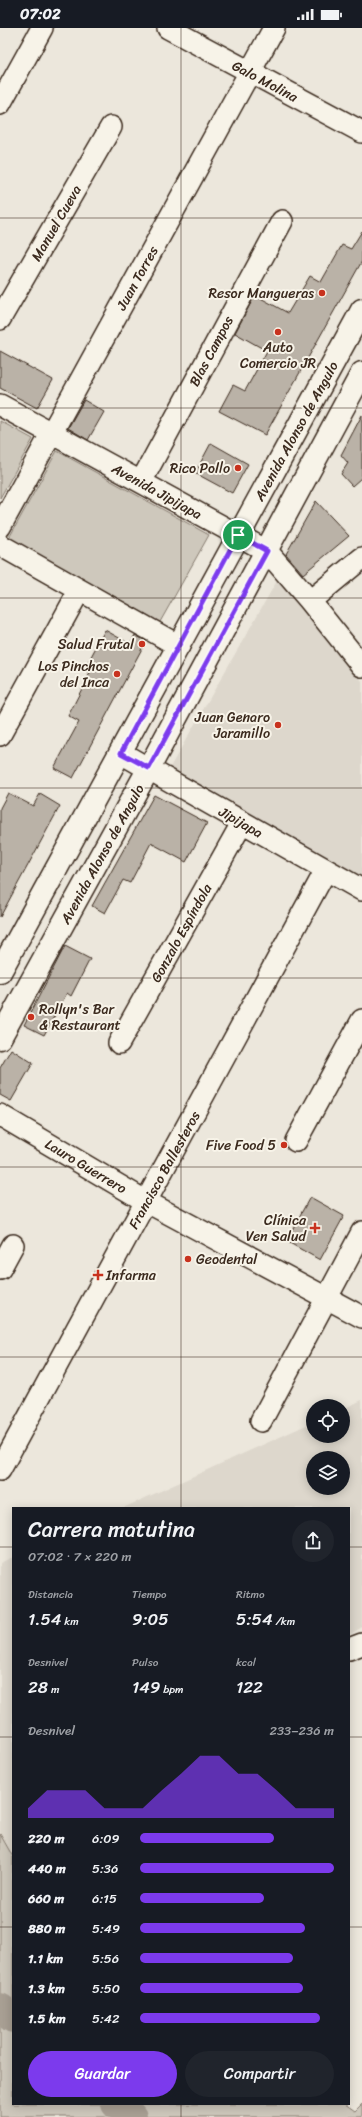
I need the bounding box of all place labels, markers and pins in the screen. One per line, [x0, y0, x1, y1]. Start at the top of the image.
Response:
place label: Resor Mangueras [208, 281, 314, 306]
marker: Resor Mangueras [317, 288, 327, 298]
marker: Auto Comercio JR [273, 327, 283, 337]
place label: Auto Comercio JR [240, 335, 317, 376]
place label: Rico Pollo [170, 456, 230, 481]
marker: Rico Pollo [233, 463, 243, 473]
pin [221, 518, 255, 552]
place label: Salud Frutal [58, 632, 135, 657]
marker: Salud Frutal [137, 639, 147, 649]
place label: Los Pinchos del Inca [38, 654, 110, 695]
marker: Los Pinchos del Inca [112, 669, 122, 679]
place label: Juan Genaro Jaramillo [194, 705, 270, 746]
marker: Juan Genaro Jaramillo [273, 720, 283, 730]
place label: Rollyn's Bar & Restaurant [39, 997, 121, 1038]
marker: Rollyn's Bar & Restaurant [26, 1012, 36, 1022]
place label: Five Food 5 [206, 1133, 276, 1158]
marker: Five Food 5 [279, 1140, 289, 1150]
place label: Clínica Ven Salud [246, 1208, 308, 1249]
marker: Clínica Ven Salud [309, 1222, 321, 1234]
place label: Geodental [196, 1247, 258, 1272]
marker: Geodental [183, 1254, 193, 1264]
place label: Infarma [105, 1263, 157, 1288]
marker: Infarma [93, 1270, 103, 1280]

